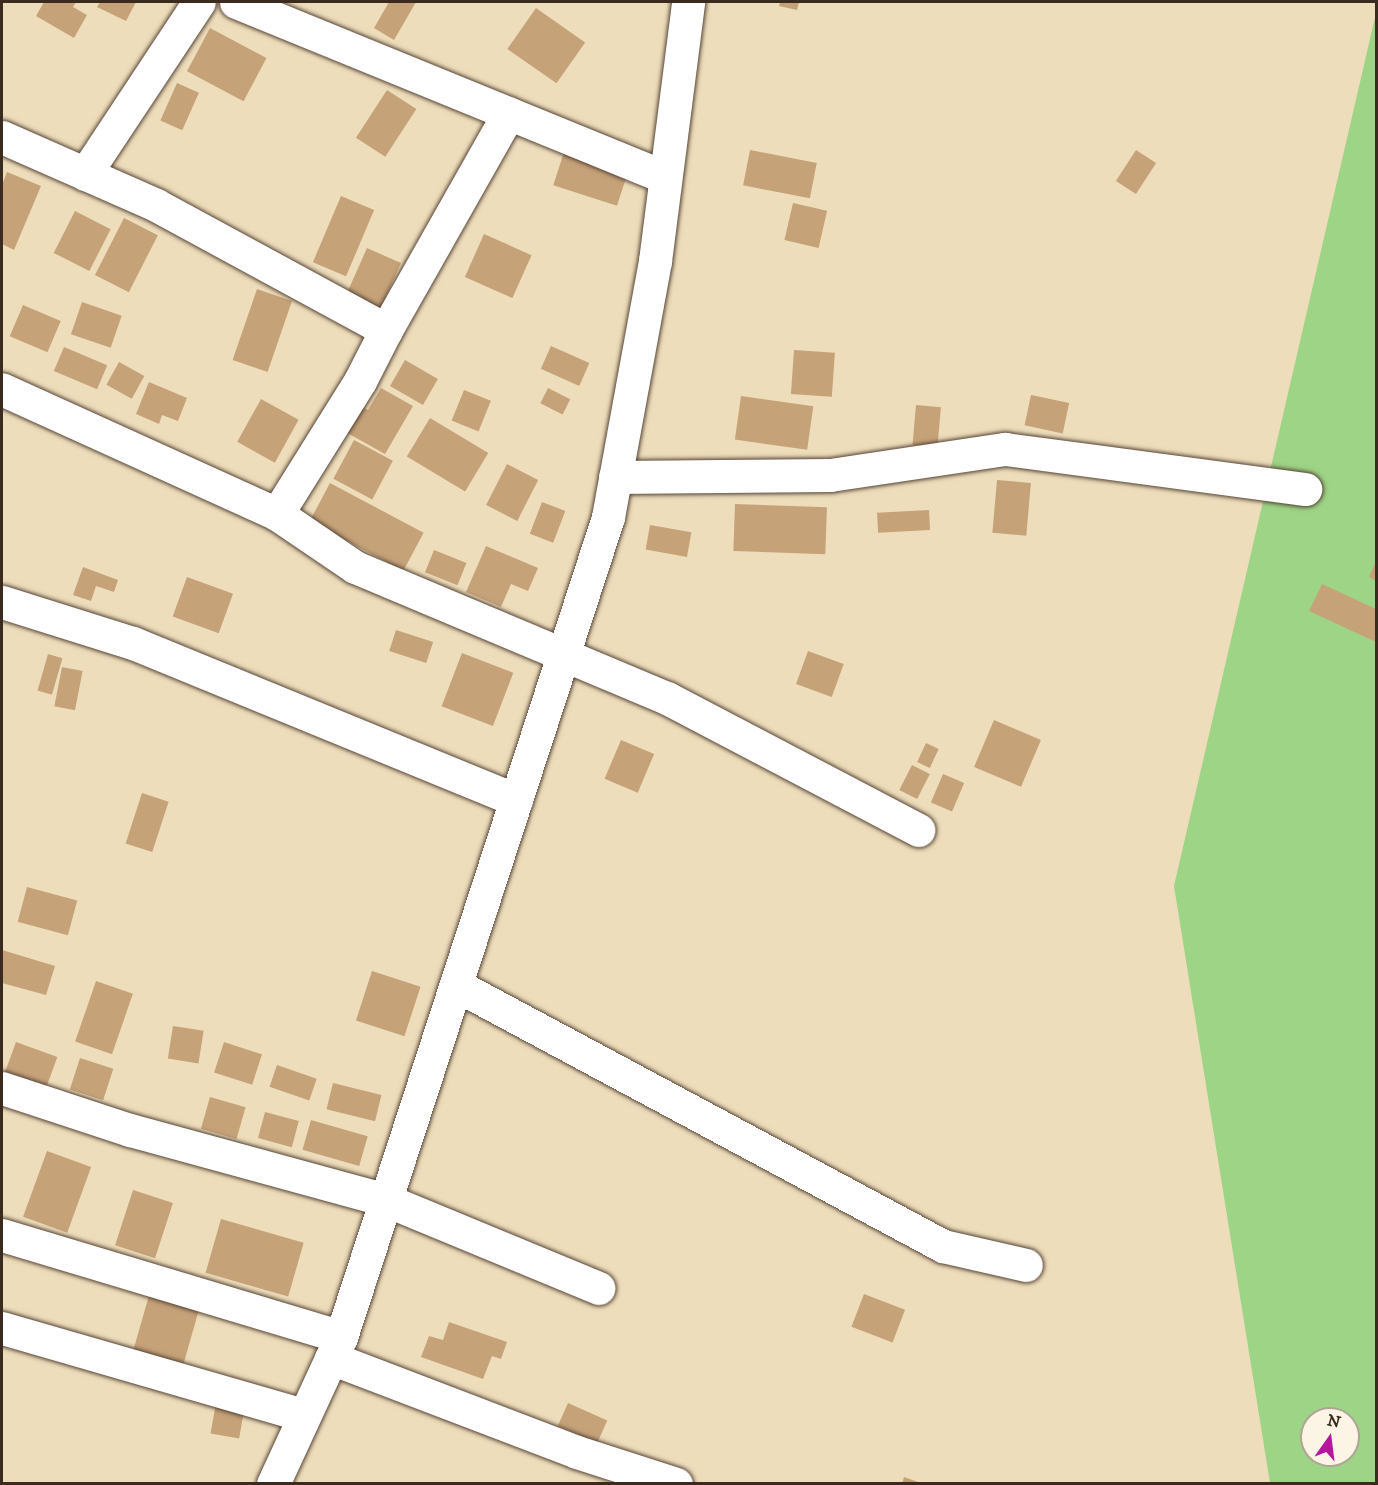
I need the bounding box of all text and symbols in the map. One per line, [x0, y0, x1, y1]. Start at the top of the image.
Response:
north arrow [1300, 1407, 1360, 1467]
text: N [1325, 1410, 1343, 1433]

